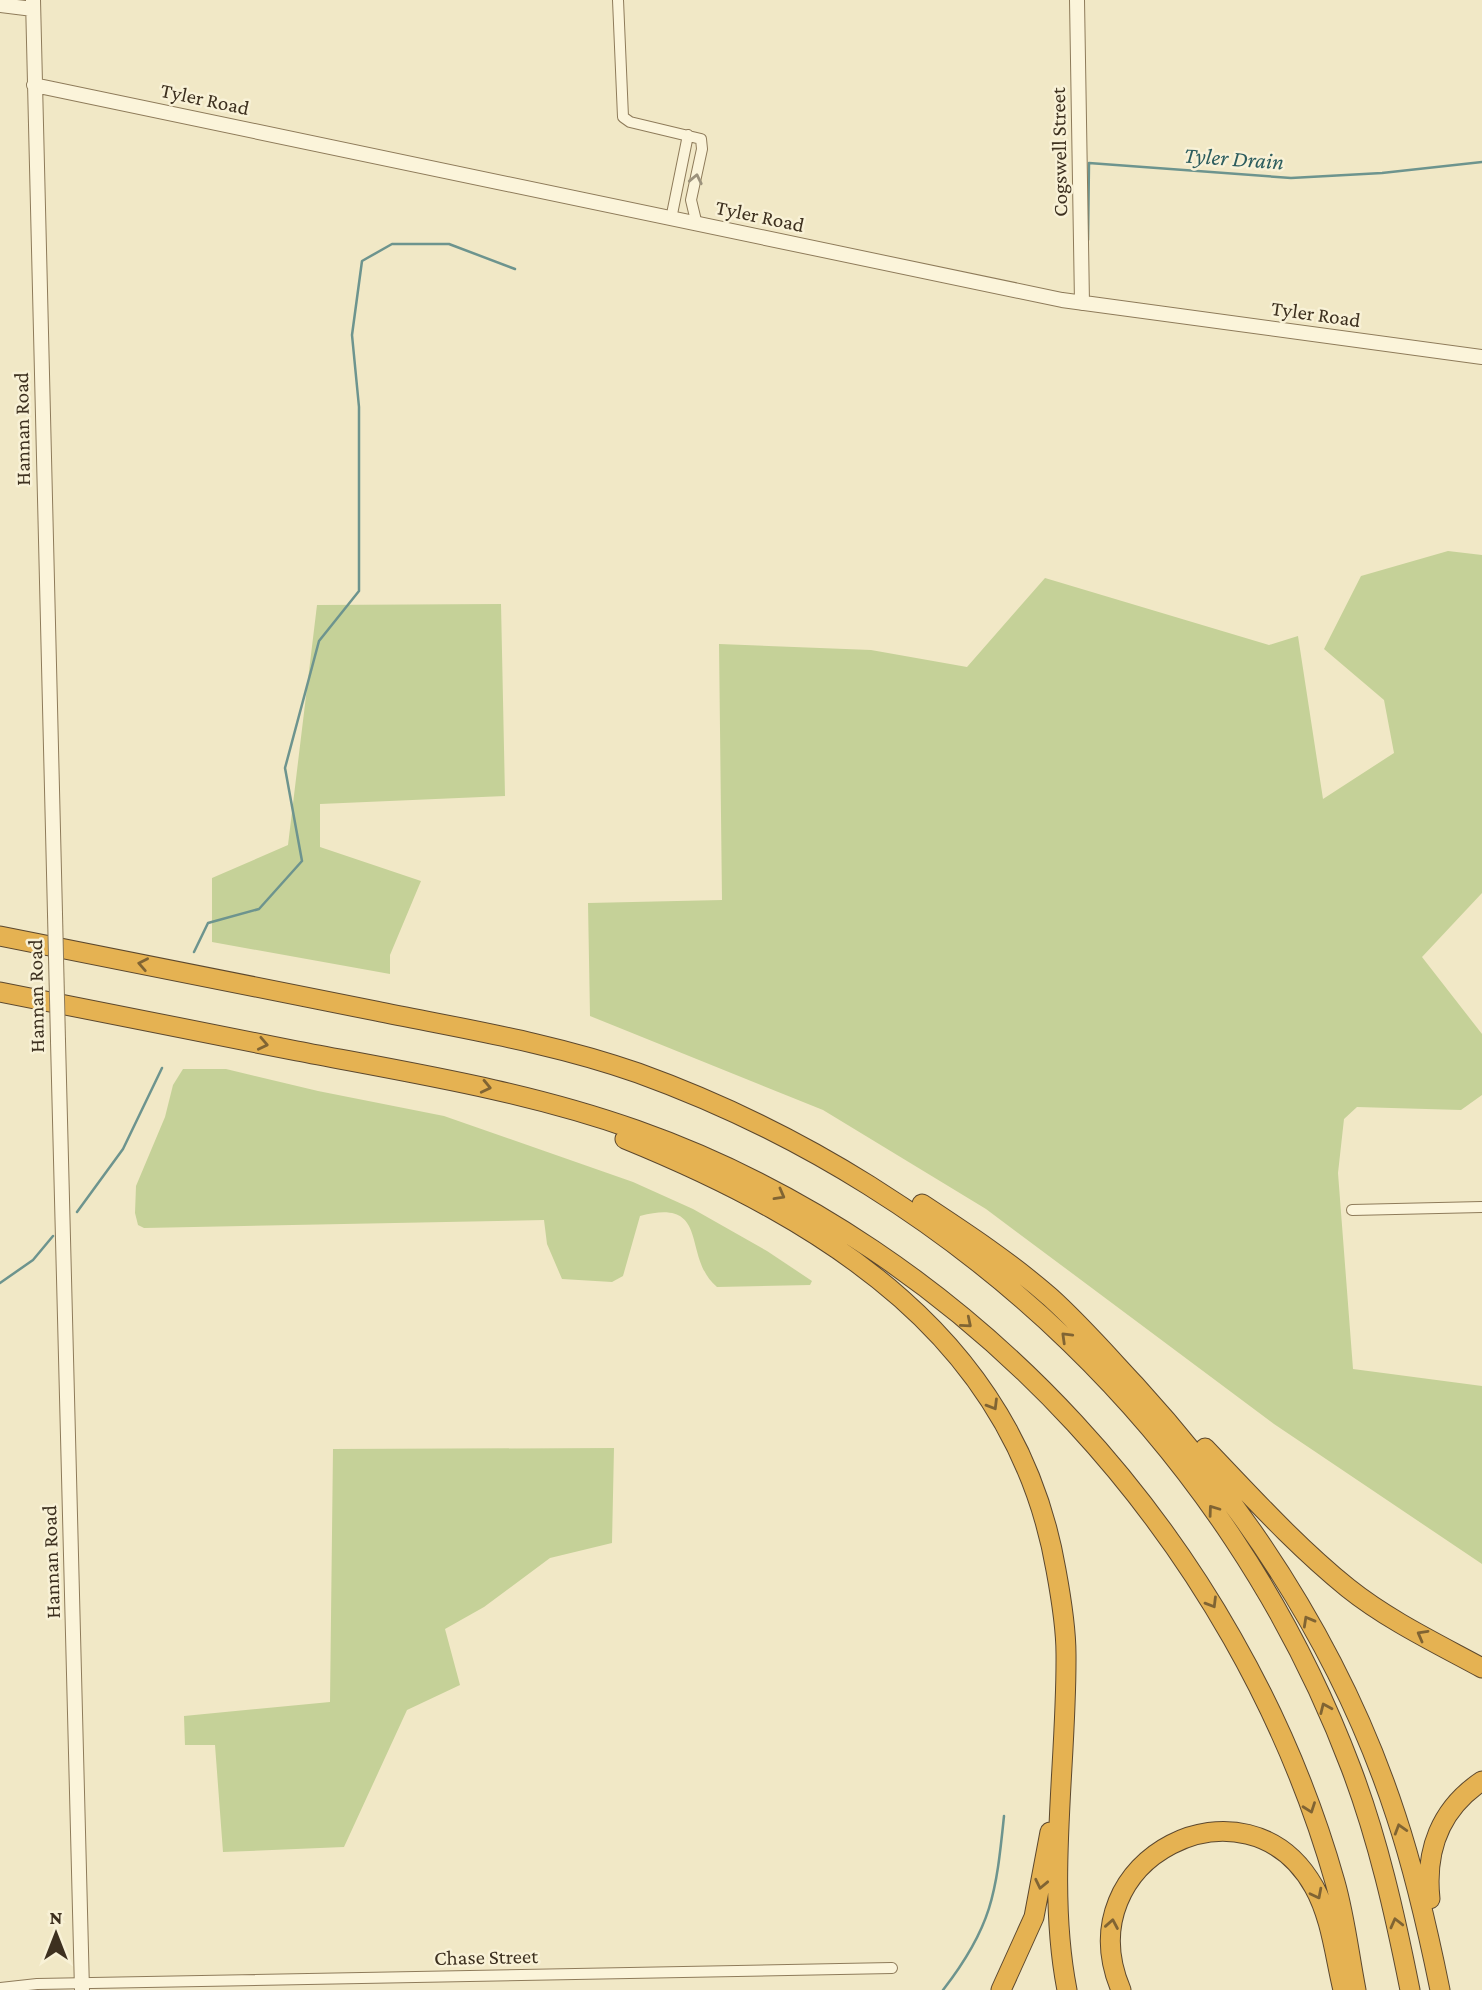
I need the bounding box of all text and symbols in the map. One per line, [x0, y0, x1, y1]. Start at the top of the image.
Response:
street label: Tyler Road [159, 78, 251, 120]
street label: Cogswell Street [1046, 86, 1072, 217]
water label: Tyler Drain [1183, 142, 1285, 174]
one-way arrow [687, 173, 702, 185]
street label: Tyler Road [714, 195, 806, 237]
street label: Tyler Road [1270, 296, 1362, 332]
street label: Hannan Road [9, 372, 35, 486]
street label: Hannan Road [23, 939, 49, 1053]
one-way arrow [137, 958, 149, 973]
one-way arrow [257, 1035, 269, 1050]
one-way arrow [480, 1078, 492, 1093]
one-way arrow [772, 1187, 785, 1200]
one-way arrow [959, 1315, 972, 1327]
one-way arrow [1061, 1333, 1074, 1346]
one-way arrow [985, 1397, 998, 1410]
street label: Hannan Road [37, 1505, 65, 1619]
one-way arrow [1209, 1505, 1222, 1518]
one-way arrow [1204, 1596, 1217, 1609]
one-way arrow [1303, 1616, 1316, 1628]
one-way arrow [1417, 1630, 1429, 1643]
one-way arrow [1319, 1702, 1333, 1715]
one-way arrow [1302, 1802, 1316, 1814]
one-way arrow [1394, 1823, 1408, 1836]
one-way arrow [1035, 1878, 1050, 1890]
one-way arrow [1308, 1887, 1322, 1899]
north arrow [21, 1899, 91, 1969]
text: N [50, 1907, 63, 1928]
one-way arrow [1390, 1917, 1404, 1929]
one-way arrow [1104, 1918, 1119, 1930]
street label: Chase Street [434, 1944, 539, 1970]

